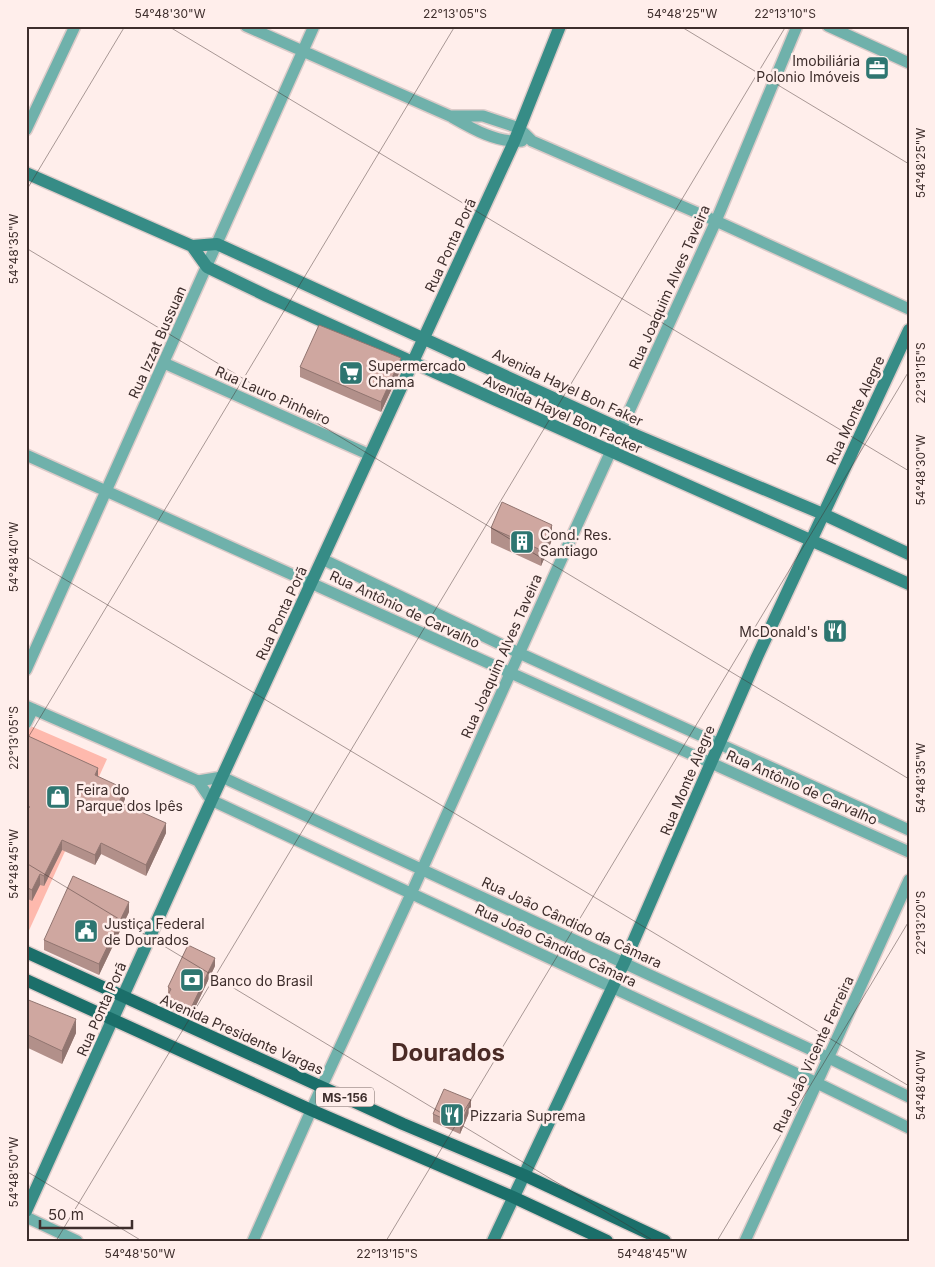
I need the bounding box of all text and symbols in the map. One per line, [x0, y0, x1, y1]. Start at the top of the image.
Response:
text: 54°48'30"W [135, 6, 206, 21]
text: 22°13'05"S [423, 6, 487, 21]
text: 54°48'25"W [647, 6, 717, 21]
text: 22°13'10"S [754, 6, 816, 21]
place label: Imobiliária Polonio Imóveis [756, 52, 860, 85]
office icon: Imobiliária Polonio Imóveis [864, 55, 890, 81]
text: 54°48'25"W [913, 128, 928, 198]
street label: Rua Ponta Porã [421, 195, 479, 295]
street label: Rua Joaquim Alves Taveira [625, 202, 713, 372]
text: 54°48'35"W [6, 214, 21, 284]
street label: Rua Izzat Bussuan [125, 283, 189, 401]
text: 22°13'15"S [913, 342, 928, 404]
street label: Avenida Hayel Bon Faker [490, 345, 646, 429]
street label: Rua Monte Alegre [822, 353, 888, 467]
place label: Supermercado Chama [368, 357, 466, 390]
supermarket icon: Supermercado Chama [338, 360, 364, 386]
street label: Rua Lauro Pinheiro [213, 362, 333, 428]
street label: Avenida Hayel Bon Facker [481, 371, 645, 457]
text: 54°48'30"W [913, 434, 928, 505]
text: 54°48'40"W [6, 522, 21, 592]
place label: Cond. Res. Santiago [540, 526, 612, 559]
building icon: Cond. Res. Santiago [509, 529, 535, 555]
street label: Rua Ponta Porã [252, 563, 310, 663]
street label: Rua Antônio de Carvalho [327, 567, 483, 651]
street label: Rua Joaquim Alves Taveira [457, 571, 545, 741]
restaurant icon: McDonald's [822, 618, 848, 644]
place label: McDonald's [739, 623, 818, 640]
text: 22°13'05"S [6, 706, 21, 770]
street label: Rua Monte Alegre [656, 722, 718, 838]
text: 54°48'35"W [913, 743, 928, 813]
street label: Rua Antônio de Carvalho [724, 746, 880, 828]
place label: Feira do Parque dos Ipês [76, 781, 183, 814]
shop icon: Feira do Parque dos Ipês [45, 784, 71, 810]
text: 54°48'45"W [6, 829, 21, 899]
street label: Rua João Cândido da Câmara [479, 873, 665, 971]
text: 22°13'20"S [913, 891, 928, 955]
street label: Rua João Cândido Câmara [472, 900, 640, 990]
place label: Justiça Federal de Dourados [104, 915, 205, 948]
public building icon: Justiça Federal de Dourados [73, 918, 99, 944]
street label: Rua Ponta Porã [73, 959, 129, 1059]
bank icon: Banco do Brasil [179, 967, 205, 993]
place label: Banco do Brasil [210, 972, 313, 989]
street label: Rua João Vicente Ferreira [769, 973, 857, 1135]
street label: Avenida Presidente Vargas [158, 990, 326, 1078]
district label: Dourados [391, 1038, 505, 1067]
text: 54°48'40"W [913, 1050, 928, 1120]
road number: MS-156 [316, 1088, 374, 1106]
restaurant icon: Pizzaria Suprema [439, 1102, 465, 1128]
place label: Pizzaria Suprema [470, 1107, 586, 1124]
text: 54°48'50"W [6, 1136, 21, 1207]
scale bar [40, 1197, 132, 1229]
text: 50 m [48, 1205, 84, 1224]
text: 54°48'50"W [105, 1246, 176, 1261]
text: 22°13'15"S [356, 1246, 418, 1261]
text: 54°48'45"W [617, 1246, 687, 1261]

